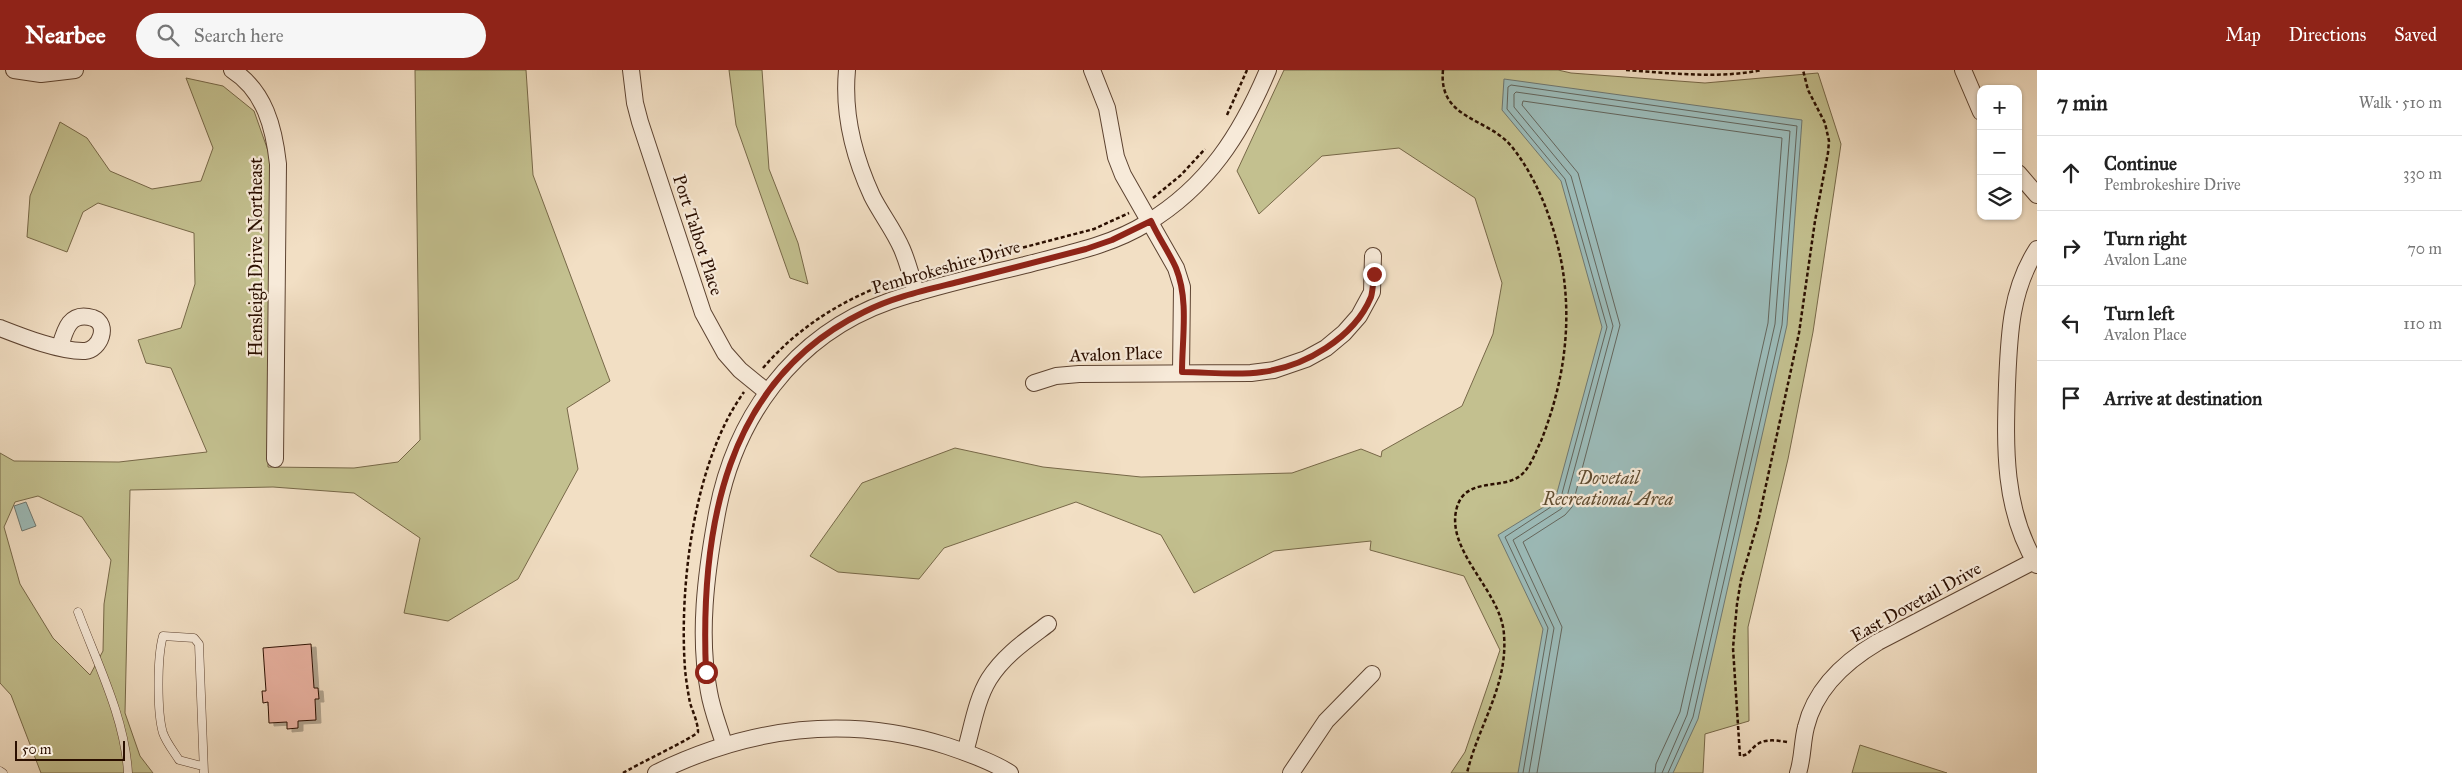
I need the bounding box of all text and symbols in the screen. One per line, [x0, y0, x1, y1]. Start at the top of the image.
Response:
search box [136, 13, 486, 58]
text: Nearbee [25, 20, 106, 50]
icon: search [154, 21, 182, 49]
text: Search here [194, 24, 284, 47]
text: Map [2225, 24, 2261, 46]
text: Directions [2289, 24, 2366, 46]
text: Saved [2394, 24, 2437, 46]
map controls [1977, 85, 2022, 220]
button: + [1977, 85, 2022, 130]
text: 7 min [2057, 90, 2108, 116]
text: Walk · 510 m [2359, 93, 2442, 112]
button: − [1977, 130, 2022, 175]
text: Continue [2104, 152, 2177, 175]
street label: Hensleigh Drive Northeast [245, 157, 268, 357]
icon: ahead [2057, 159, 2085, 187]
text: 330 m [2403, 164, 2442, 183]
street label: Port Talbot Place [668, 172, 728, 298]
button: layers [1977, 175, 2022, 220]
text: Pembrokeshire Drive [2104, 175, 2241, 194]
text: Turn right [2104, 227, 2187, 250]
icon: right [2057, 234, 2085, 262]
street label: Pembrokeshire Drive [869, 235, 1023, 299]
text: 70 m [2407, 239, 2442, 258]
text: Avalon Lane [2104, 250, 2187, 269]
route end [1363, 263, 1386, 286]
text: Turn left [2104, 302, 2174, 325]
icon: left [2057, 309, 2085, 337]
text: 110 m [2403, 314, 2442, 333]
text: Avalon Place [2104, 325, 2187, 344]
street label: Avalon Place [1068, 341, 1163, 367]
icon: arrive [2057, 384, 2085, 412]
text: Arrive at destination [2104, 387, 2262, 410]
park label: Dovetail Recreational Area [1542, 467, 1674, 510]
street label: East Dovetail Drive [1847, 557, 1985, 647]
route start [695, 661, 718, 684]
scale bar [15, 738, 125, 761]
text: 50 m [22, 741, 51, 758]

